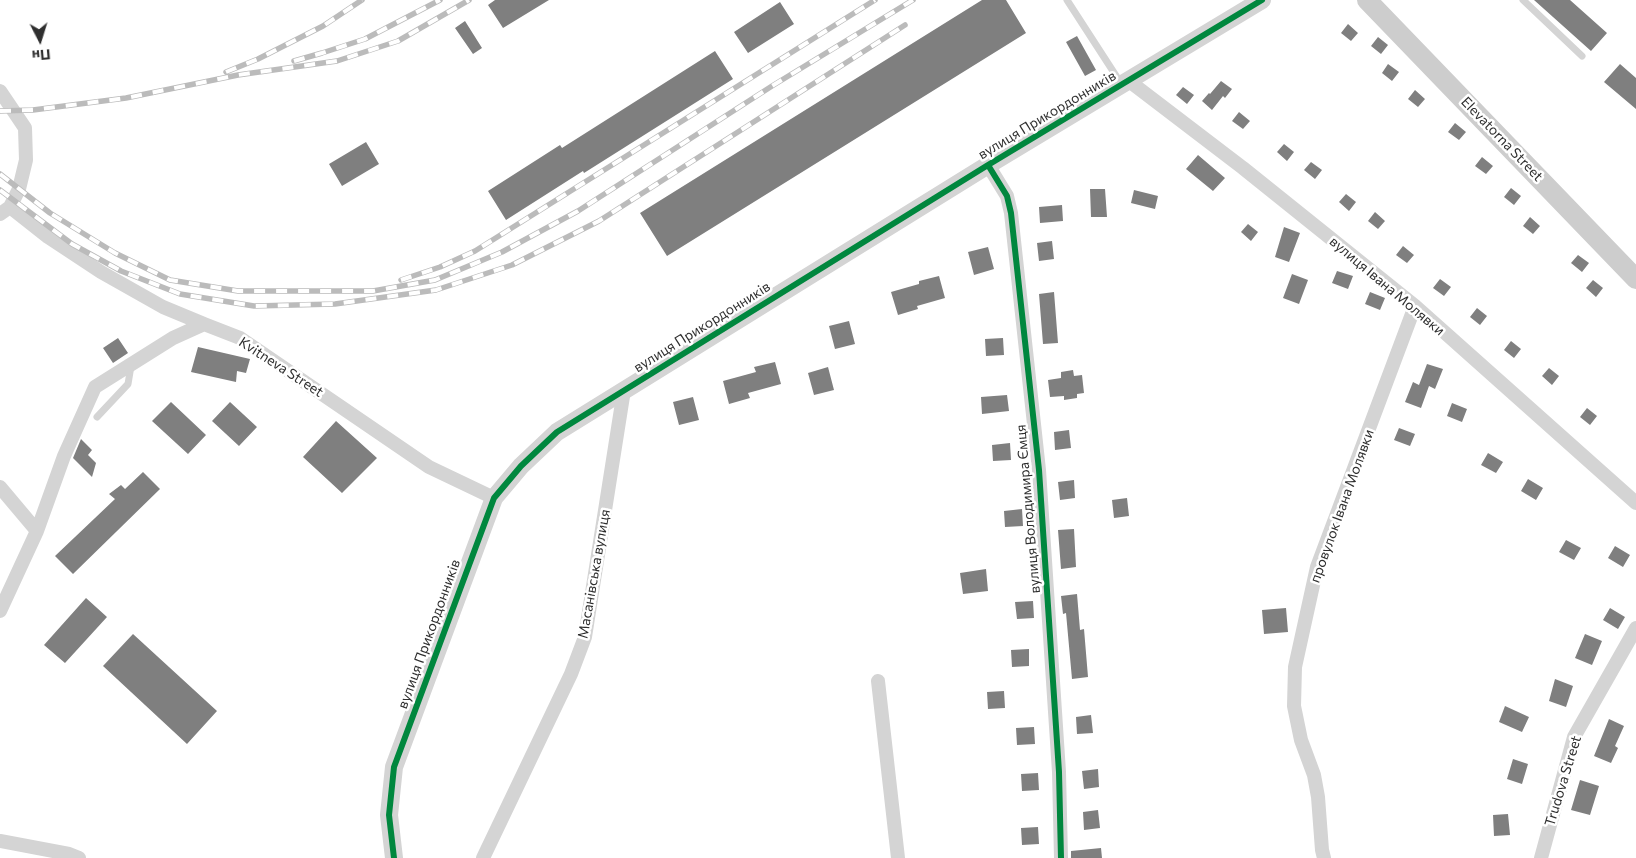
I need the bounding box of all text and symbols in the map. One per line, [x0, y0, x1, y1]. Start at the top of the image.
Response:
north arrow [15, 15, 65, 65]
text: Пн [31, 46, 51, 65]
street label: вулиця Прикордонників [975, 67, 1119, 163]
street label: Elevatorna Street [1458, 93, 1546, 185]
street label: вулиця Івана Молявки [1326, 233, 1448, 339]
street label: вулиця Прикордонників [631, 278, 773, 376]
street label: Kvitneva Street [236, 333, 326, 401]
street label: вулиця Володимира Ємця [1012, 424, 1044, 594]
street label: провулок Івана Молявки [1306, 427, 1378, 585]
street label: Масанівська вулиця [574, 508, 614, 640]
street label: вулиця Прикордонників [394, 557, 464, 711]
street label: Trudova Street [1541, 734, 1585, 828]

